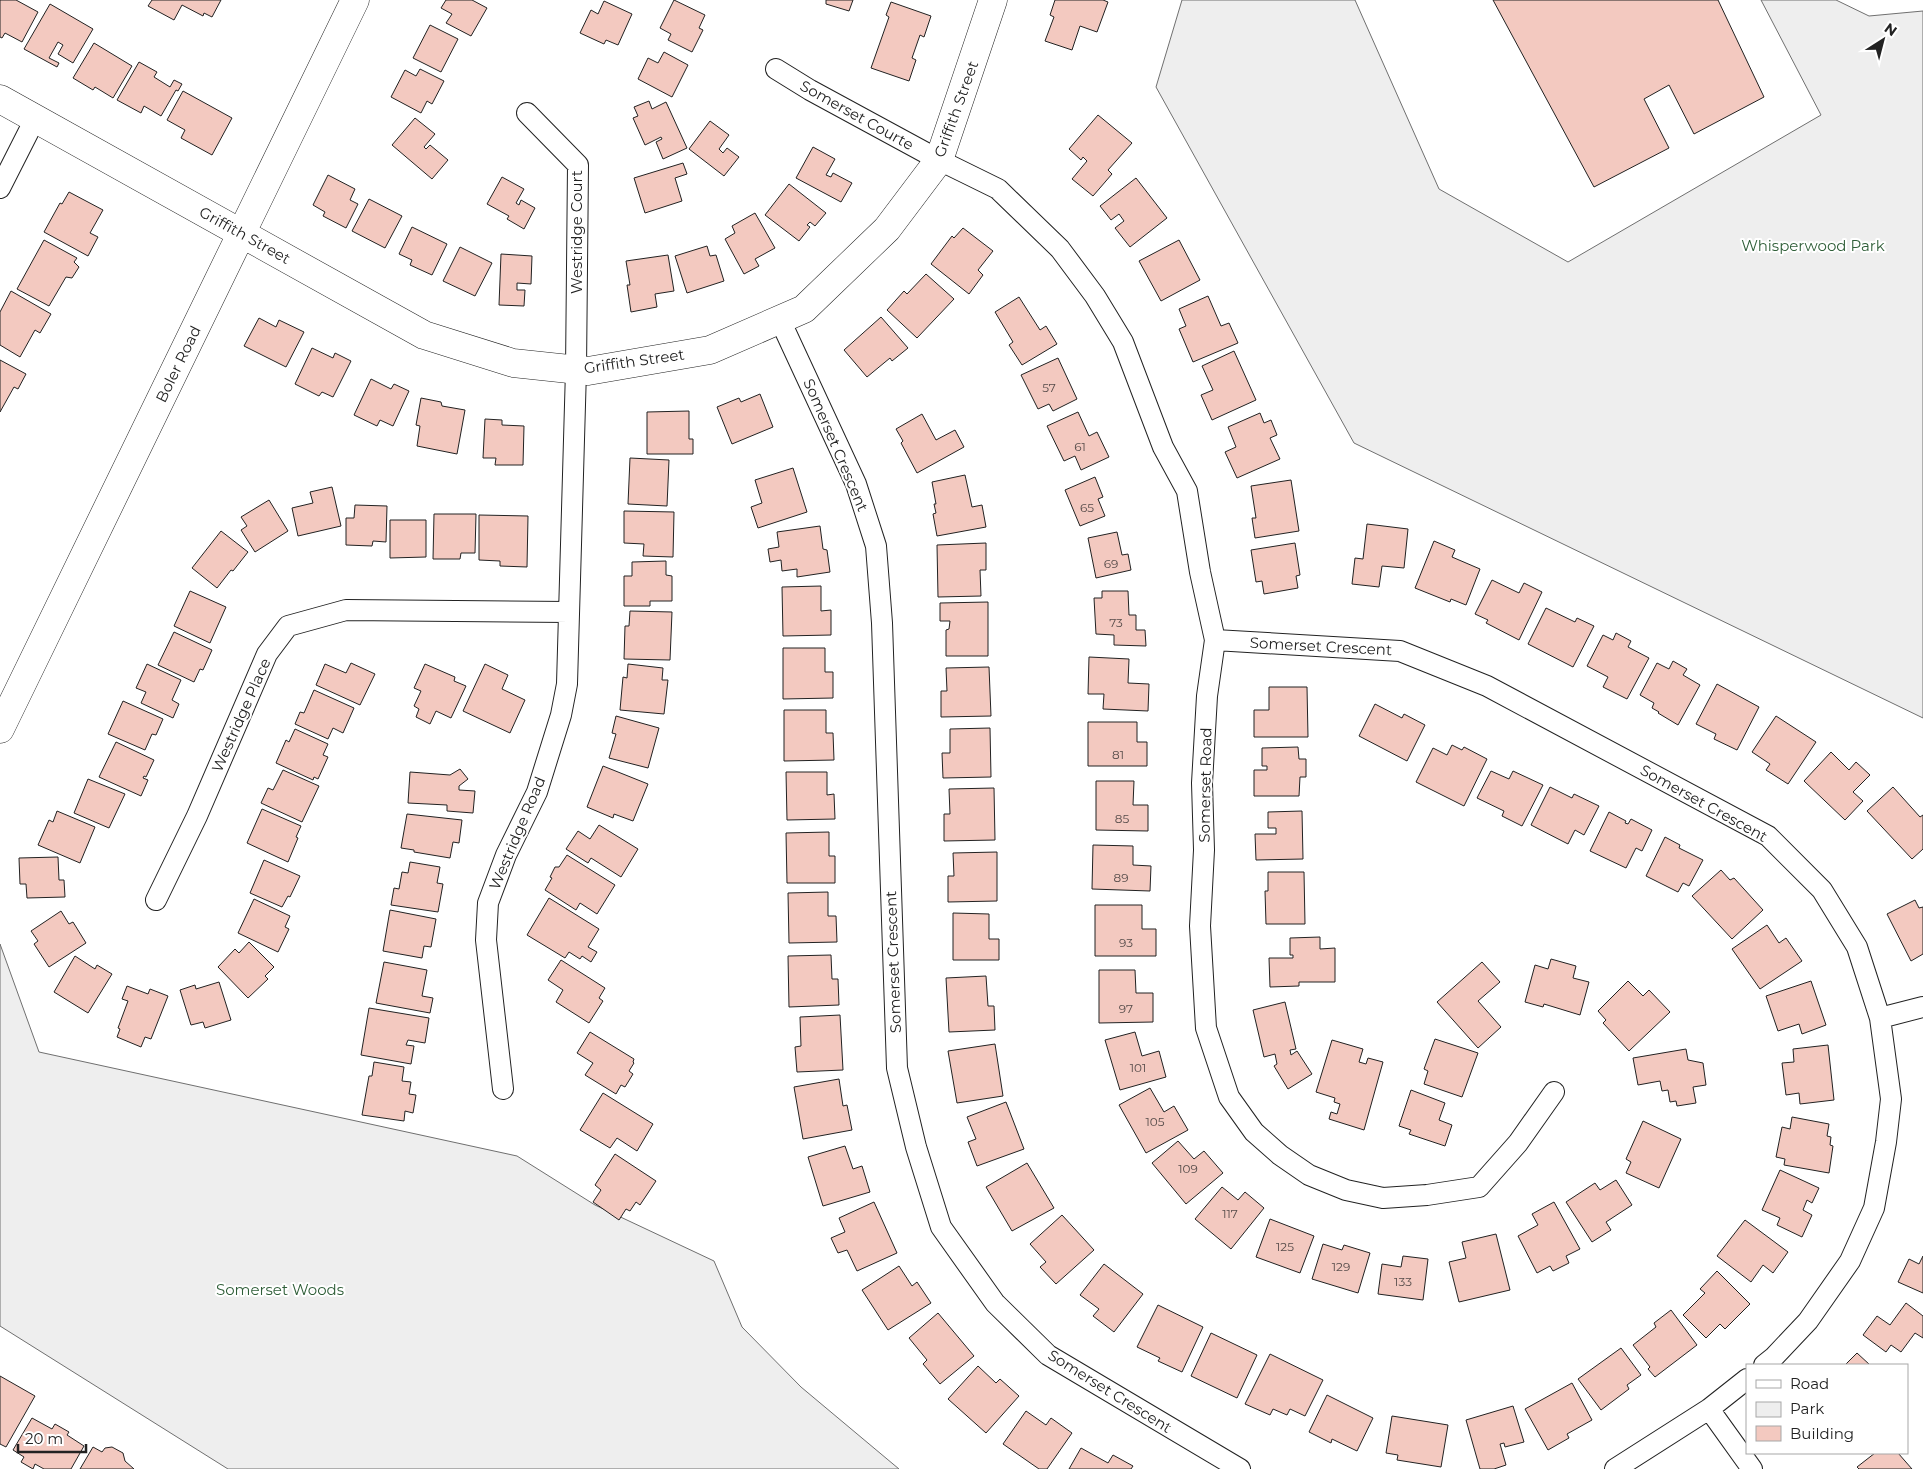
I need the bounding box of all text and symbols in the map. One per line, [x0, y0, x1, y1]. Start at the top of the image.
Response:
north arrow [1858, 15, 1908, 65]
text: N [1881, 19, 1901, 40]
street label: Griffith Street [930, 58, 982, 160]
street label: Somerset Courte [797, 76, 917, 154]
street label: Westridge Court [567, 170, 586, 294]
street label: Griffith Street [196, 202, 294, 268]
park label: Whisperwood Park [1741, 236, 1885, 255]
street label: Boler Road [151, 323, 205, 405]
street label: Griffith Street [583, 345, 685, 377]
street label: Somerset Crescent [799, 376, 873, 514]
house number: 57 [1042, 380, 1056, 395]
house number: 61 [1074, 439, 1086, 454]
house number: 65 [1080, 500, 1094, 515]
house number: 69 [1104, 556, 1118, 571]
house number: 73 [1109, 615, 1123, 630]
street label: Somerset Crescent [1249, 633, 1393, 659]
street label: Westridge Place [207, 655, 275, 775]
street label: Somerset Road [1194, 727, 1216, 843]
house number: 81 [1112, 747, 1124, 762]
street label: Somerset Crescent [1637, 760, 1771, 846]
street label: Westridge Road [485, 774, 549, 892]
house number: 85 [1115, 811, 1129, 826]
house number: 89 [1114, 870, 1128, 885]
street label: Somerset Crescent [881, 890, 905, 1034]
house number: 93 [1119, 935, 1133, 950]
house number: 97 [1119, 1001, 1133, 1016]
house number: 101 [1130, 1060, 1146, 1075]
house number: 105 [1145, 1114, 1165, 1129]
house number: 109 [1178, 1161, 1198, 1176]
house number: 117 [1222, 1206, 1238, 1221]
house number: 125 [1276, 1239, 1294, 1254]
house number: 129 [1332, 1259, 1350, 1274]
house number: 133 [1394, 1274, 1412, 1289]
park label: Somerset Woods [216, 1280, 344, 1299]
street label: Somerset Crescent [1045, 1345, 1175, 1437]
legend [1746, 1364, 1908, 1454]
text: Road [1790, 1374, 1829, 1393]
text: Park [1790, 1399, 1824, 1418]
scale bar [18, 1422, 85, 1454]
text: Building [1790, 1424, 1854, 1443]
text: 20 m [25, 1429, 63, 1448]

